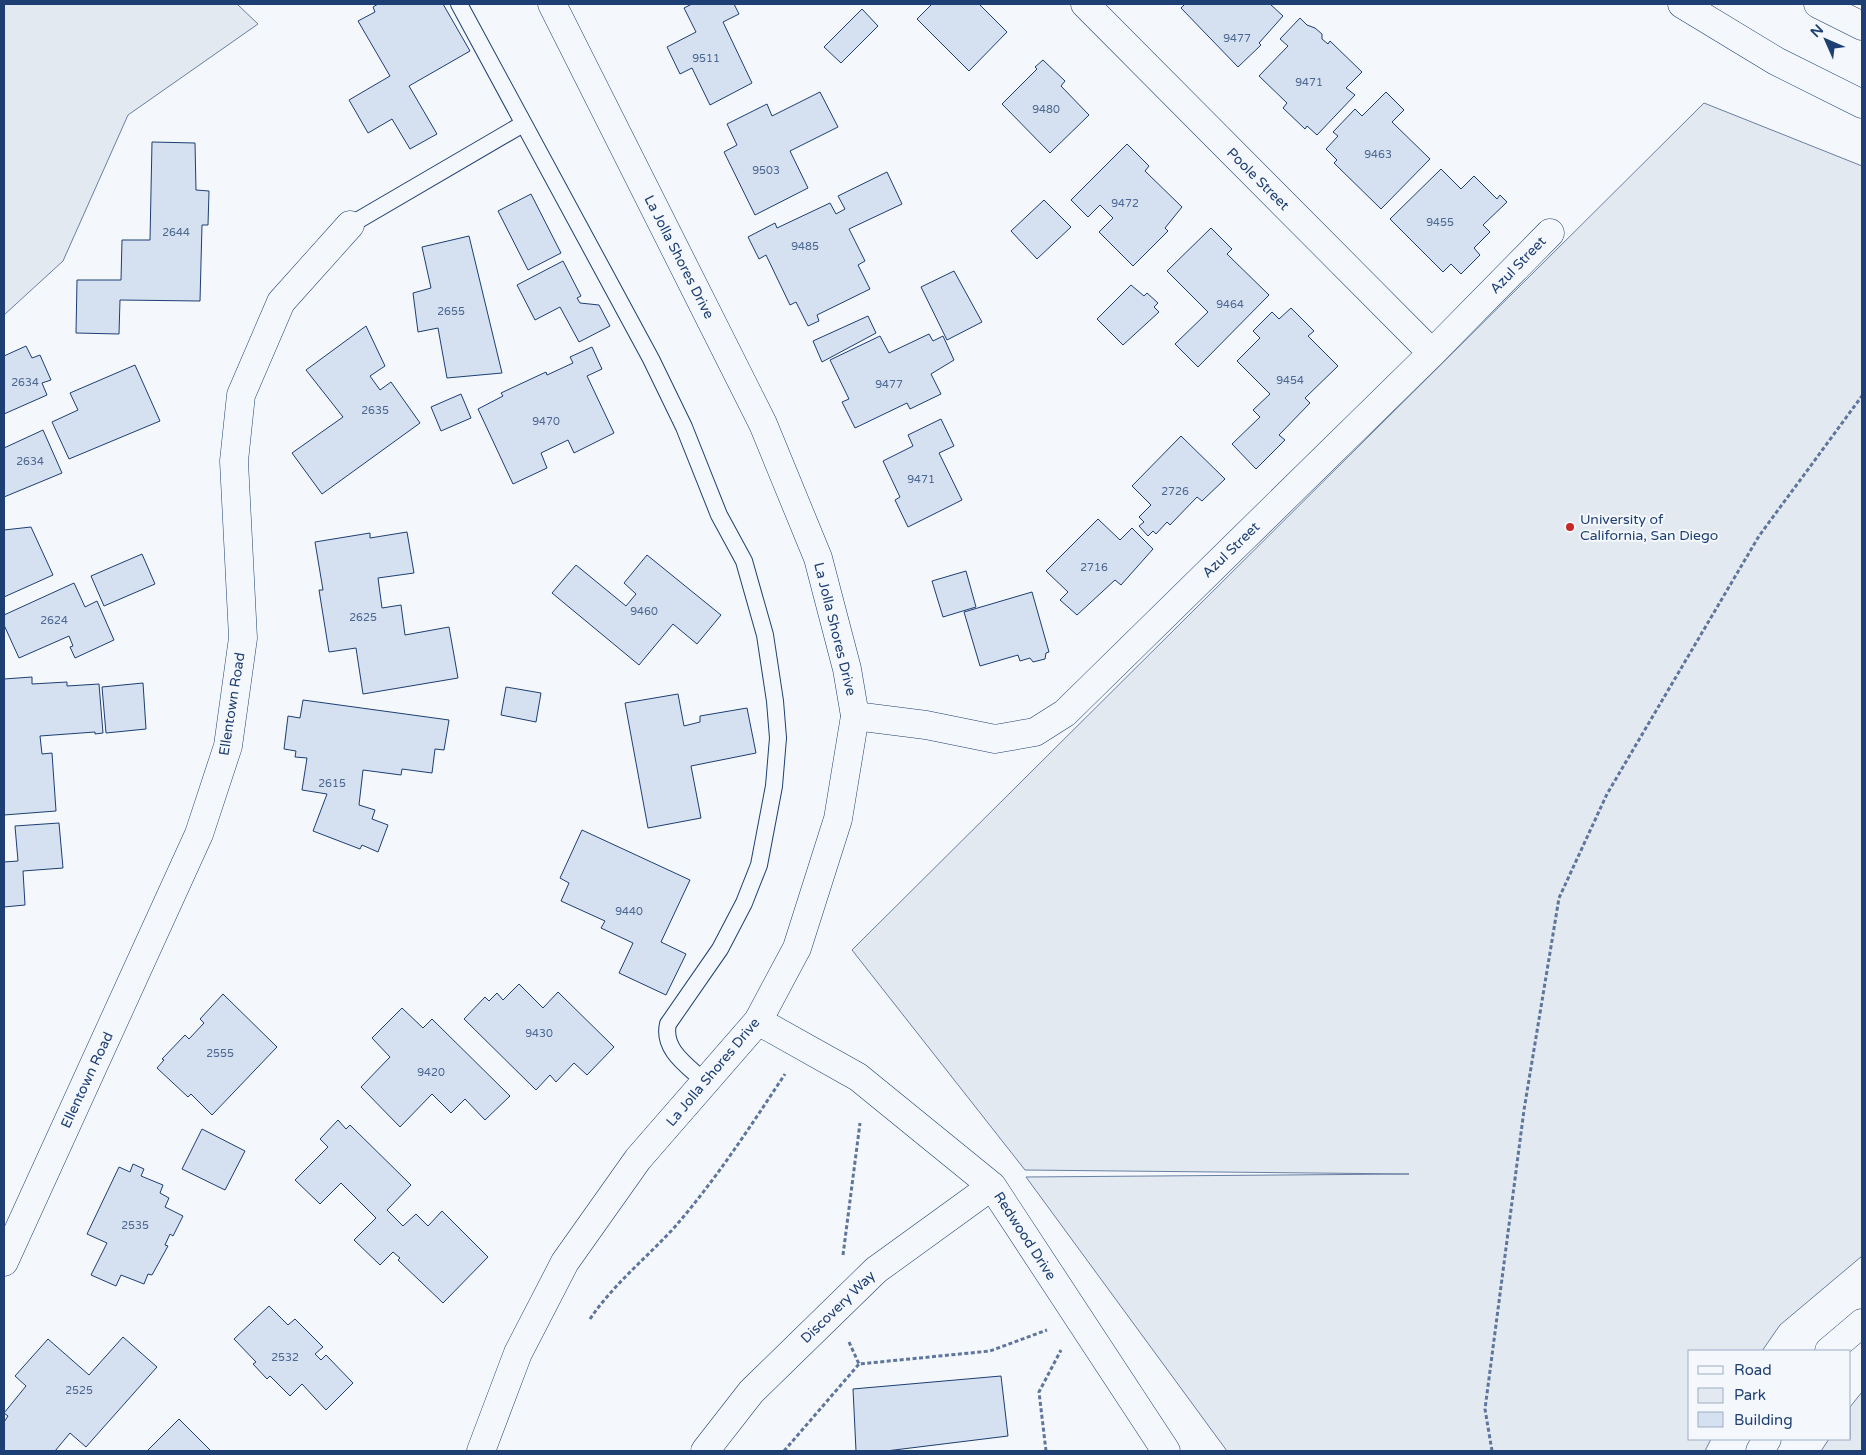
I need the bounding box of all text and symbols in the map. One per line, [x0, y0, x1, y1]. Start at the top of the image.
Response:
north arrow [1801, 15, 1851, 65]
text: N [1807, 21, 1827, 41]
house number: 9477 [1223, 32, 1251, 45]
house number: 9511 [692, 52, 720, 65]
house number: 9471 [1295, 76, 1323, 89]
house number: 9480 [1032, 103, 1060, 116]
street label: Poole Street [1223, 144, 1293, 214]
house number: 9463 [1364, 148, 1392, 161]
house number: 9503 [752, 164, 780, 177]
street label: La Jolla Shores Drive [640, 192, 718, 322]
house number: 9472 [1111, 197, 1139, 210]
house number: 9455 [1426, 216, 1454, 229]
house number: 2644 [162, 226, 190, 239]
street label: Azul Street [1486, 232, 1550, 297]
house number: 9485 [791, 240, 819, 253]
house number: 9464 [1216, 298, 1244, 311]
house number: 2655 [437, 305, 465, 318]
house number: 9454 [1276, 374, 1304, 387]
house number: 2634 [11, 376, 39, 389]
house number: 9477 [875, 378, 903, 391]
house number: 2635 [361, 404, 389, 417]
house number: 9470 [532, 415, 560, 428]
house number: 2634 [16, 455, 44, 468]
house number: 9471 [907, 473, 935, 486]
house number: 2726 [1161, 485, 1189, 498]
place label: University of California, San Diego [1580, 511, 1718, 544]
street label: Azul Street [1199, 518, 1264, 582]
marker: University of California, San Diego [1564, 521, 1576, 533]
street label: La Jolla Shores Drive [810, 561, 860, 697]
house number: 2716 [1080, 561, 1108, 574]
house number: 9460 [630, 605, 658, 618]
house number: 2625 [349, 611, 377, 624]
house number: 2624 [40, 614, 68, 627]
street label: Ellentown Road [215, 651, 249, 757]
house number: 2615 [318, 777, 346, 790]
house number: 9440 [615, 905, 643, 918]
street label: La Jolla Shores Drive [663, 1014, 763, 1130]
house number: 9430 [525, 1027, 553, 1040]
street label: Ellentown Road [57, 1029, 117, 1131]
house number: 2555 [206, 1047, 234, 1060]
house number: 9420 [417, 1066, 445, 1079]
street label: Redwood Drive [990, 1189, 1060, 1283]
house number: 2535 [121, 1219, 149, 1232]
street label: Discovery Way [797, 1267, 879, 1347]
legend [1688, 1350, 1851, 1440]
house number: 2532 [271, 1351, 299, 1364]
text: Road [1734, 1361, 1772, 1379]
house number: 2525 [65, 1384, 93, 1397]
text: Park [1734, 1386, 1766, 1404]
text: Building [1734, 1411, 1793, 1429]

